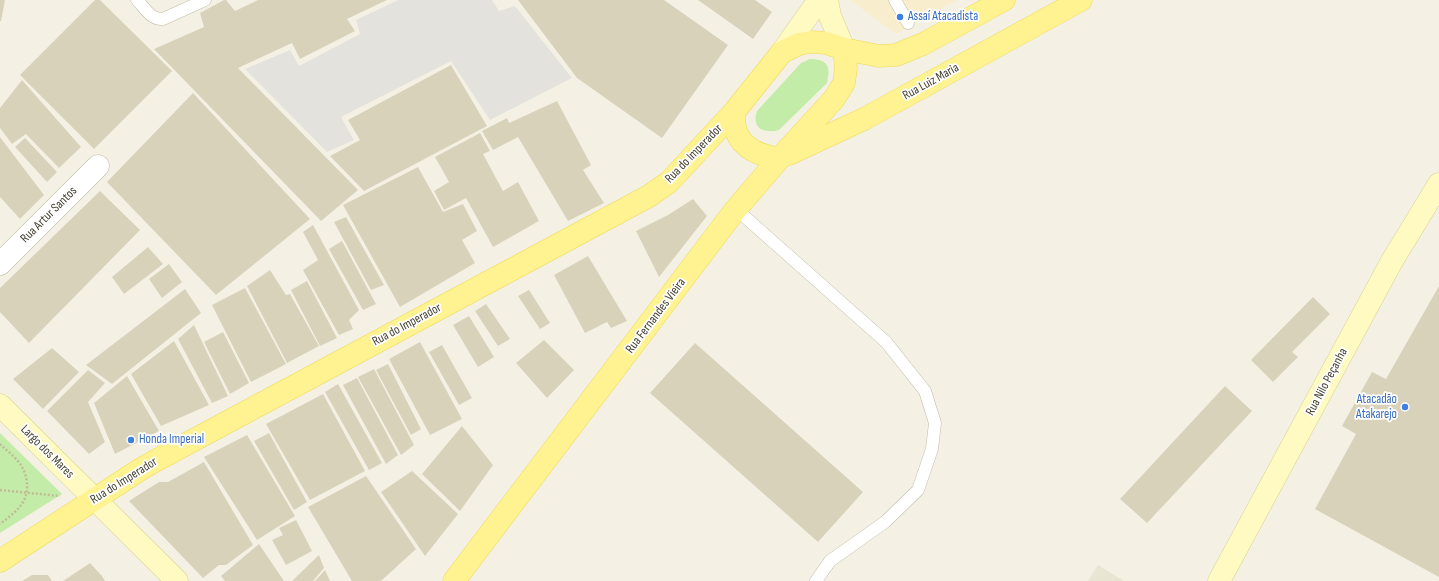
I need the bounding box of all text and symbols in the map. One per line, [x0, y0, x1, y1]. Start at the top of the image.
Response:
place label: Assaí Atacadista [908, 9, 978, 25]
marker: Assaí Atacadista [895, 12, 905, 22]
street label: Rua Luiz Maria [900, 60, 962, 104]
street label: Rua do Imperador [662, 121, 726, 187]
street label: Rua Artur Santos [17, 183, 81, 247]
street label: Rua Fernandes Vieira [623, 275, 689, 357]
street label: Rua do Imperador [370, 300, 444, 350]
street label: Rua Nilo Peçanha [1303, 346, 1351, 418]
place label: Atacadão Atakarejo [1356, 392, 1397, 423]
marker: Atacadão Atakarejo [1400, 402, 1410, 412]
street label: Largo dos Mares [17, 422, 77, 482]
place label: Honda Imperial [139, 432, 204, 448]
marker: Honda Imperial [126, 435, 136, 445]
street label: Rua do Imperador [88, 454, 160, 508]

